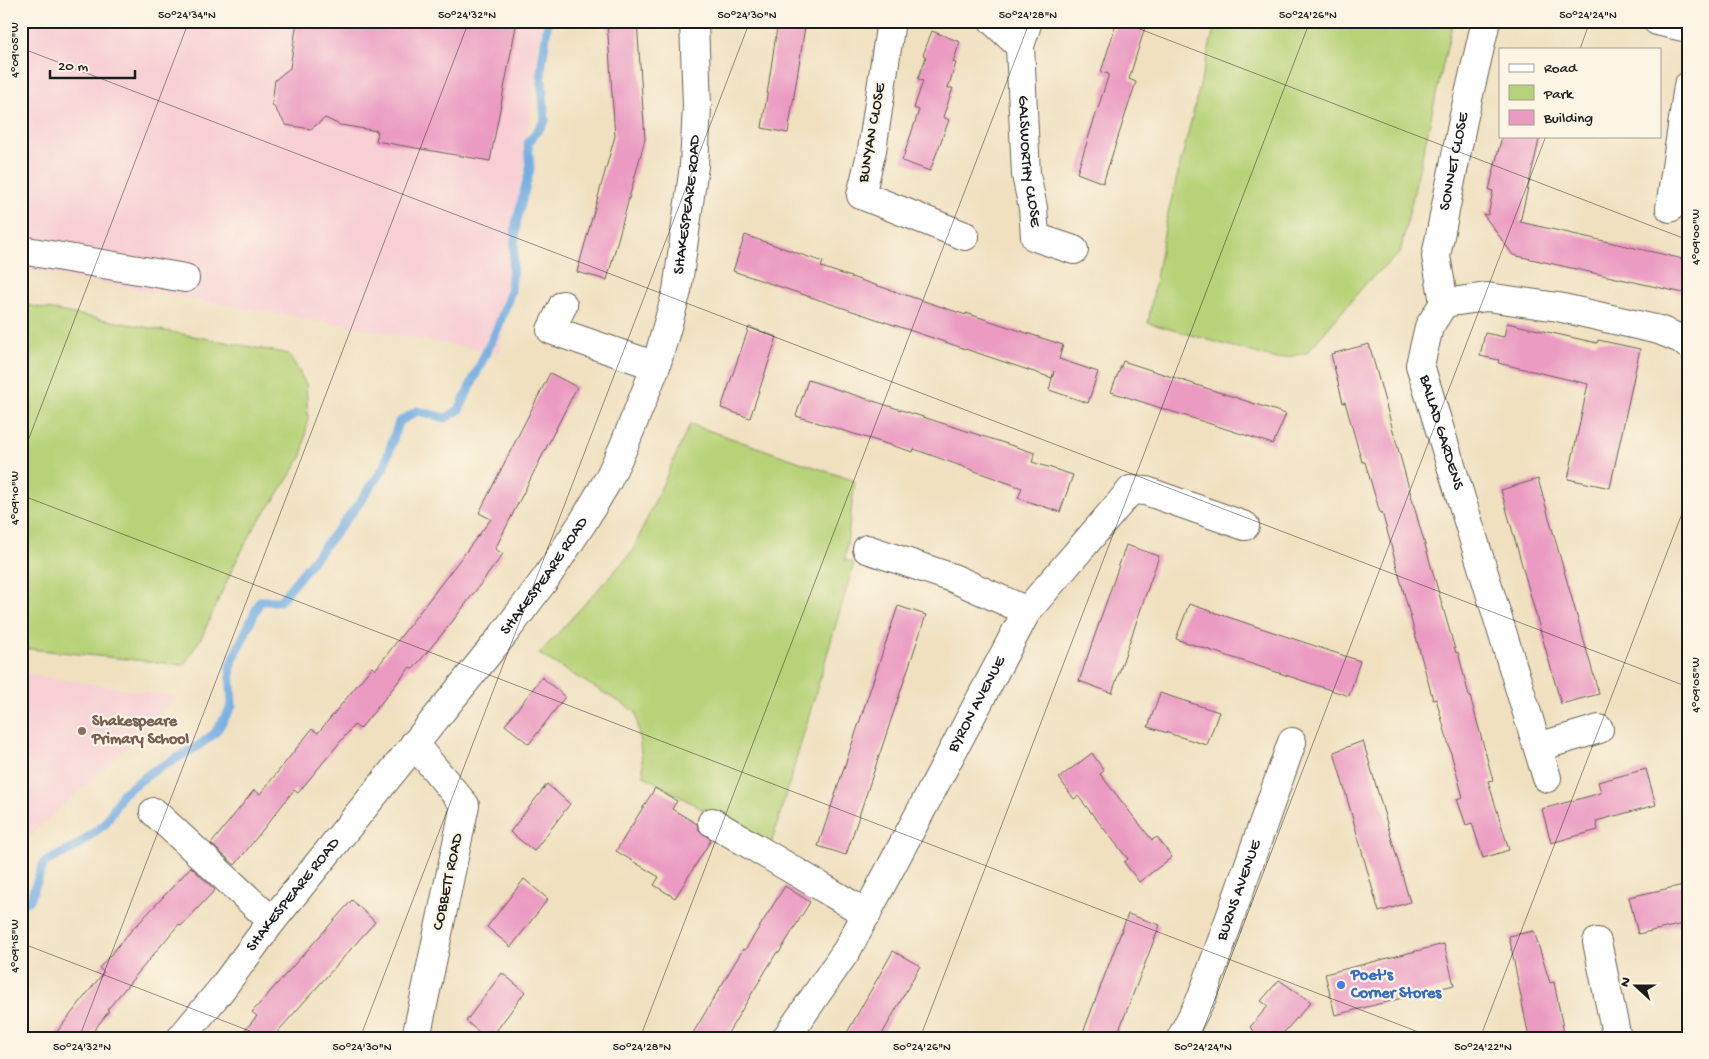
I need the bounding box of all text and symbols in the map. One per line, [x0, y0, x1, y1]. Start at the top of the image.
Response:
text: 50°24'34"N [158, 9, 216, 23]
text: 50°24'32"N [438, 9, 496, 23]
text: 50°24'30"N [718, 9, 777, 23]
text: 50°24'28"N [999, 9, 1057, 23]
text: 50°24'26"N [1279, 9, 1337, 23]
text: 50°24'24"N [1559, 9, 1617, 23]
text: 4°09'05"W [9, 22, 23, 78]
scale bar [50, 48, 135, 80]
legend [1499, 48, 1662, 138]
text: 20 m [58, 58, 88, 76]
text: Road [1544, 60, 1578, 78]
street label: BUNYAN CLOSE [855, 81, 891, 185]
text: Park [1543, 86, 1574, 104]
street label: GALSWORTHY CLOSE [1013, 95, 1044, 229]
street label: SONNET CLOSE [1436, 110, 1474, 212]
text: Building [1543, 110, 1593, 128]
street label: SHAKESPEARE ROAD [670, 134, 705, 276]
text: 4°09'00"W [1690, 209, 1704, 265]
street label: BALLAD GARDENS [1414, 372, 1468, 493]
text: 4°09'10"W [9, 471, 23, 525]
street label: SHAKESPEARE ROAD [497, 513, 593, 639]
street label: BYRON AVENUE [944, 652, 1011, 757]
text: 4°09'05"W [1690, 657, 1704, 713]
place label: Shakespeare Primary School [91, 713, 190, 750]
marker: Shakespeare Primary School [76, 725, 88, 737]
street label: COBBETT ROAD [429, 831, 469, 932]
street label: SHAKESPEARE ROAD [243, 834, 345, 956]
street label: BURNS AVENUE [1213, 837, 1266, 944]
text: 4°09'15"W [9, 919, 23, 973]
north arrow [1612, 962, 1662, 1012]
place label: Poet's Corner Stores [1350, 967, 1442, 1004]
text: N [1617, 975, 1636, 990]
marker: Poet's Corner Stores [1335, 979, 1347, 991]
text: 50°24'32"N [53, 1041, 111, 1055]
text: 50°24'30"N [333, 1041, 392, 1055]
text: 50°24'28"N [613, 1041, 671, 1055]
text: 50°24'26"N [893, 1041, 951, 1055]
text: 50°24'24"N [1174, 1041, 1232, 1055]
text: 50°24'22"N [1454, 1041, 1512, 1055]

